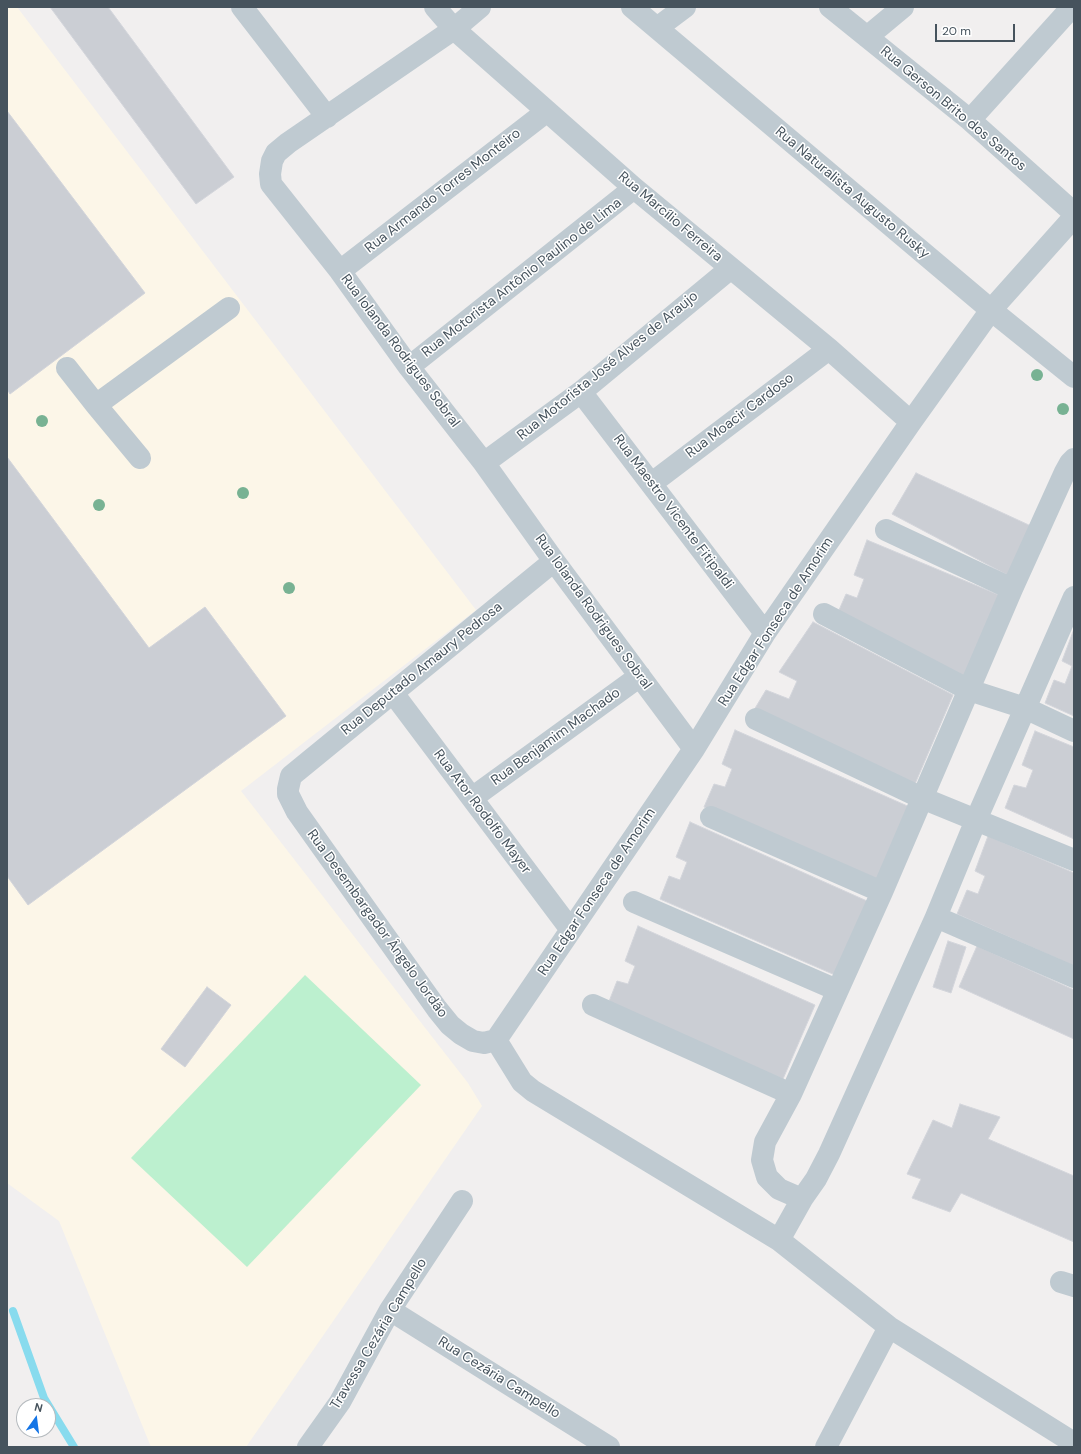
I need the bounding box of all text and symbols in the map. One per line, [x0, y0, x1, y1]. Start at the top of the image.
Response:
scale bar [937, 16, 1017, 42]
text: 20 m [942, 23, 971, 39]
street label: Rua Gerson Brito dos Santos [877, 43, 1029, 175]
street label: Rua Naturalista Augusto Rusky [771, 123, 933, 263]
street label: Rua Armando Torres Monteiro [362, 125, 524, 257]
street label: Rua Marcílio Ferreira [614, 168, 726, 266]
street label: Rua Motorista Antônio Paulino de Lima [419, 195, 625, 361]
street label: Rua Iolanda Rodrigues Sobral [337, 271, 463, 431]
street label: Rua Motorista José Alves de Araujo [514, 288, 702, 444]
street label: Rua Moacir Cardoso [683, 370, 797, 462]
street label: Rua Maestro Vicente Fitipaldi [609, 431, 737, 593]
street label: Rua Iolanda Rodrigues Sobral [531, 531, 655, 693]
street label: Rua Edgar Fonseca de Amorim [715, 534, 837, 710]
street label: Rua Deputado Amaury Pedrosa [338, 599, 506, 739]
street label: Rua Benjamim Machado [488, 685, 624, 789]
street label: Rua Ator Rodolfo Mayer [430, 747, 534, 877]
street label: Rua Edgar Fonseca de Amorim [535, 805, 659, 979]
street label: Rua Desembargador Ângelo Jordão [303, 827, 451, 1021]
street label: Travessa Cezária Campello [327, 1255, 431, 1413]
street label: Rua Cezária Campello [435, 1334, 563, 1422]
north arrow [16, 1398, 56, 1438]
text: N [33, 1400, 44, 1415]

